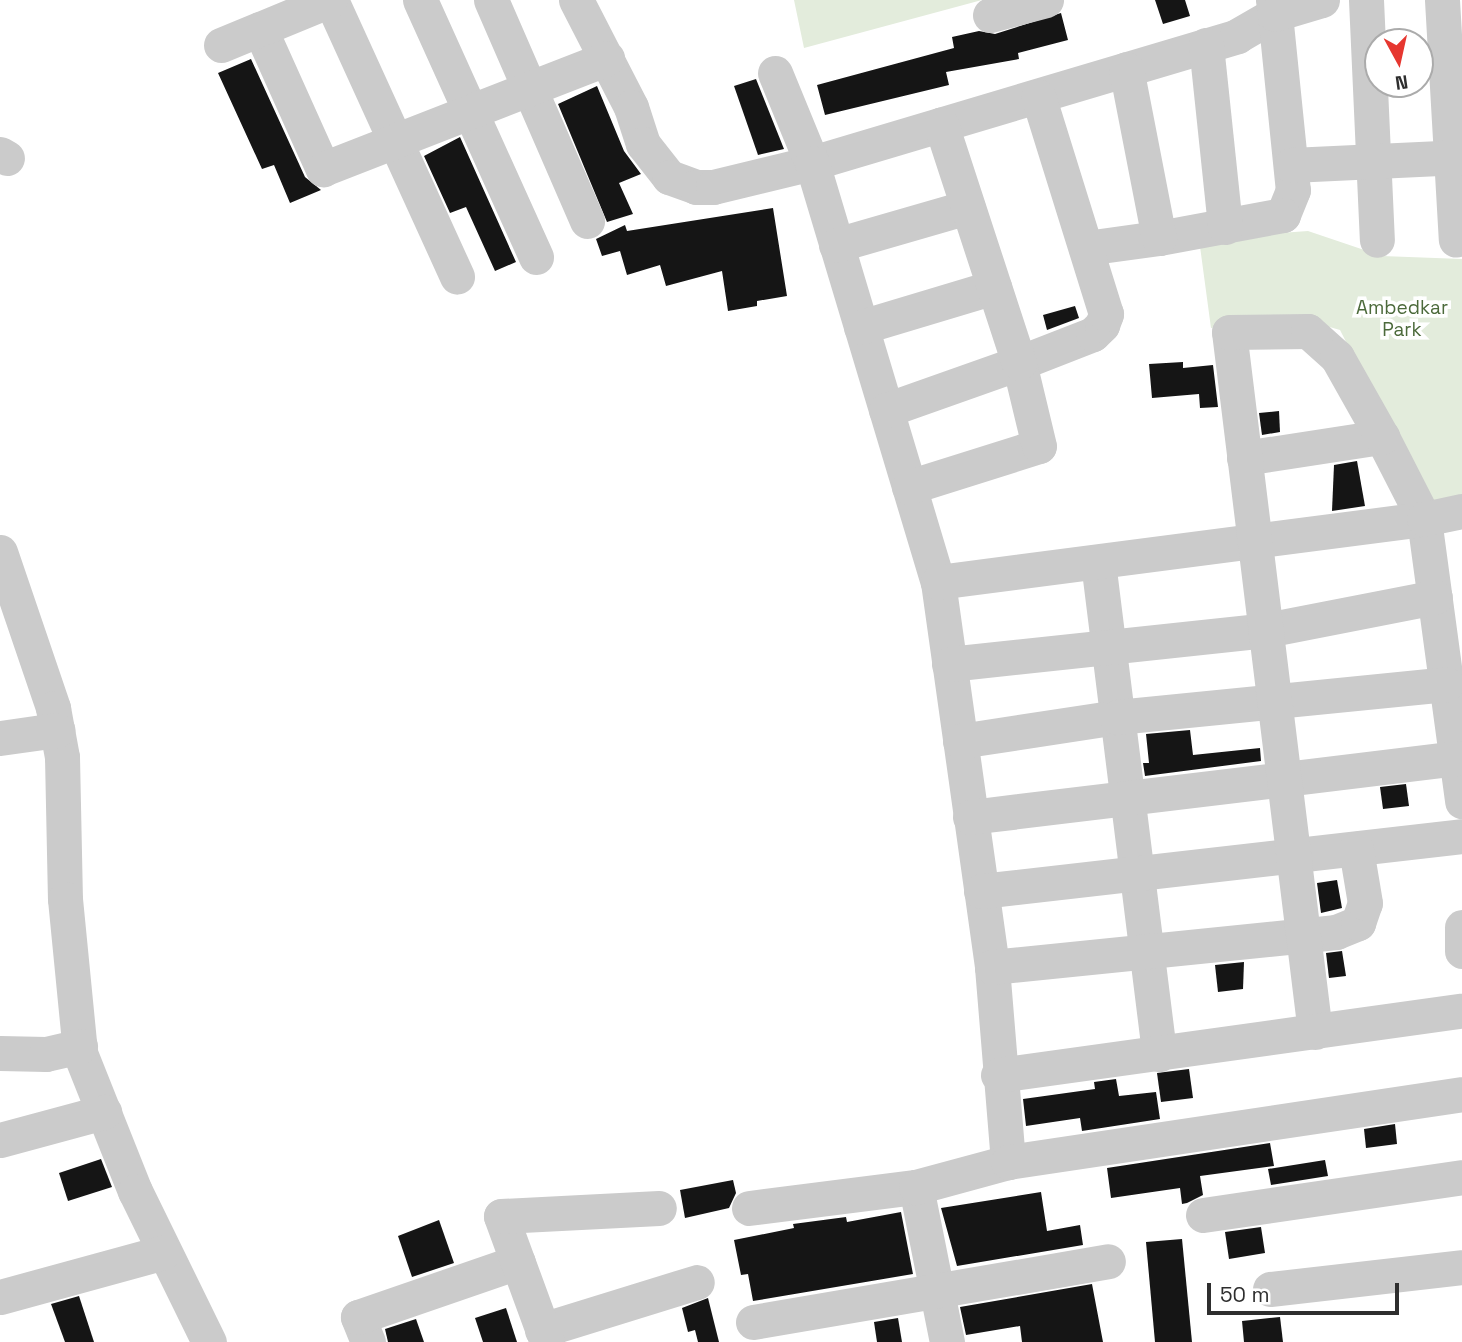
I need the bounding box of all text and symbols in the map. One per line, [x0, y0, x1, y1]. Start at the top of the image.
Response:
north arrow [1364, 28, 1434, 98]
text: N [1394, 69, 1410, 96]
park label: Ambedkar Park [1356, 297, 1448, 341]
scale bar [1210, 1268, 1402, 1312]
text: 50 m [1220, 1281, 1270, 1308]

